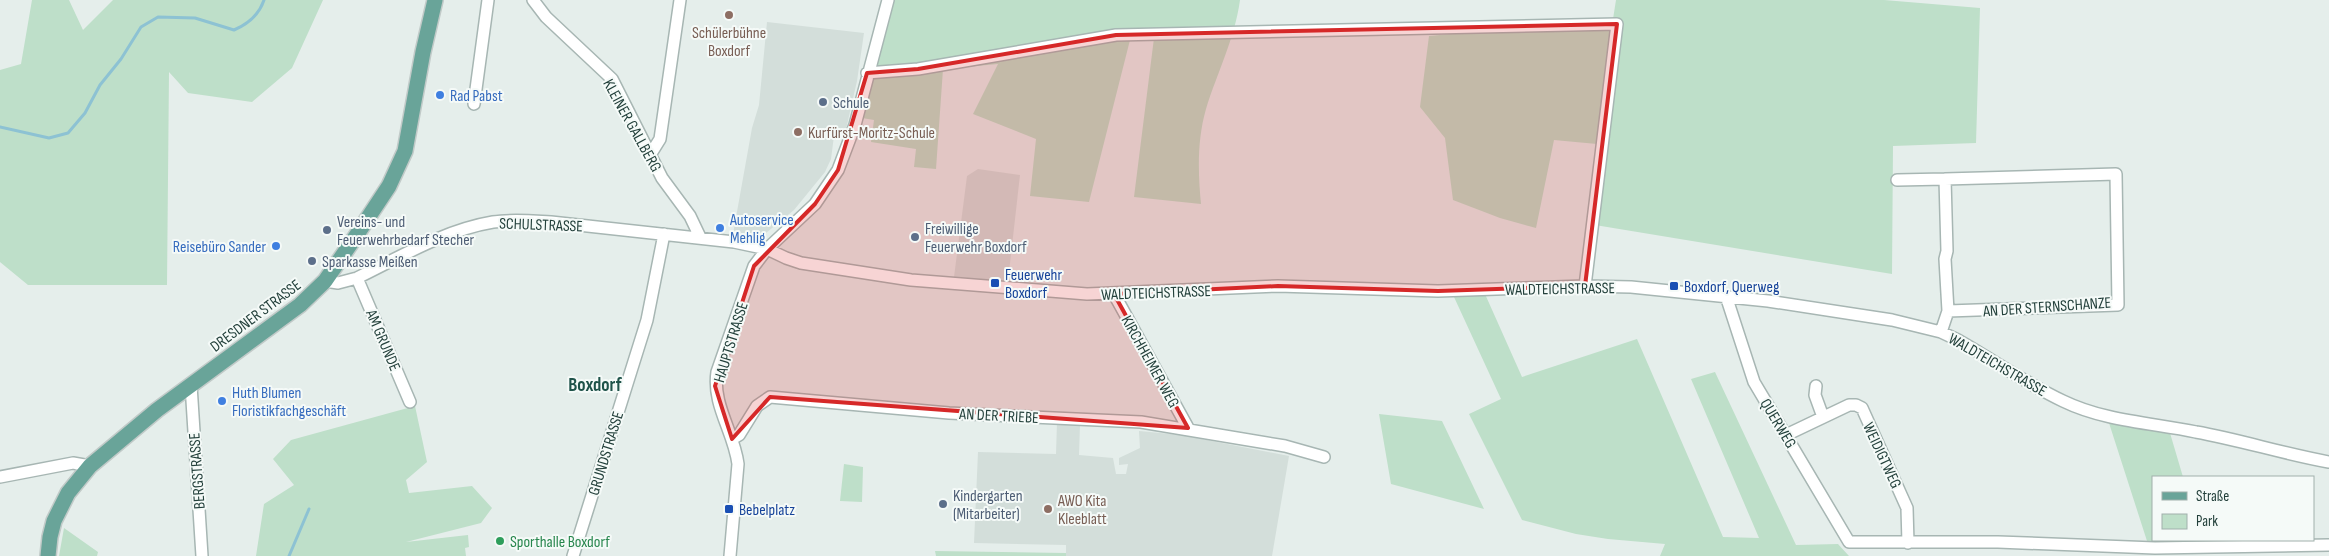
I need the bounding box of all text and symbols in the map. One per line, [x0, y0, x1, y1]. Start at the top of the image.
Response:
marker: Schülerbühne Boxdorf [723, 9, 735, 21]
place label: Schülerbühne Boxdorf [692, 24, 766, 61]
street label: KLEINER GALLBERG [598, 76, 665, 176]
place label: Rad Pabst [450, 87, 503, 106]
marker: Rad Pabst [434, 89, 446, 101]
place label: Schule [833, 94, 869, 113]
marker: Schule [817, 96, 829, 108]
place label: Kurfürst-Moritz-Schule [808, 124, 935, 143]
marker: Kurfürst-Moritz-Schule [792, 126, 804, 138]
place label: Autoservice Mehlig [729, 211, 794, 248]
place label: Vereins- und Feuerwehrbedarf Stecher [337, 213, 475, 250]
street label: SCHULSTRASSE [499, 215, 583, 236]
place label: Freiwillige Feuerwehr Boxdorf [925, 220, 1027, 257]
marker: Autoservice Mehlig [714, 222, 726, 234]
marker: Vereins- und Feuerwehrbedarf Stecher [321, 224, 333, 236]
marker: Freiwillige Feuerwehr Boxdorf [909, 231, 921, 243]
place label: Reisebüro Sander [173, 238, 266, 257]
marker: Reisebüro Sander [270, 240, 282, 252]
place label: Sparkasse Meißen [322, 253, 418, 272]
marker: Sparkasse Meißen [306, 255, 318, 267]
place label: Feuerwehr Boxdorf [1005, 266, 1062, 303]
street label: DRESDNER STRASSE [207, 276, 305, 356]
marker: Feuerwehr Boxdorf [989, 277, 1001, 289]
place label: Boxdorf, Querweg [1684, 278, 1779, 297]
street label: WALDTEICHSTRASSE [1505, 279, 1615, 300]
marker: Boxdorf, Querweg [1668, 280, 1680, 292]
street label: WALDTEICHSTRASSE [1101, 282, 1211, 305]
street label: AN DER STERNSCHANZE [1981, 294, 2112, 322]
street label: HAUPTSTRASSE [710, 300, 753, 385]
street label: AM GRUNDE [361, 306, 404, 374]
street label: KIRCHHEIMER WEG [1117, 312, 1183, 411]
street label: WALDTEICHSTRASSE [1945, 330, 2050, 401]
district label: Boxdorf [568, 374, 623, 397]
place label: Huth Blumen Floristikfachgeschäft [232, 384, 346, 421]
marker: Huth Blumen Floristikfachgeschäft [216, 395, 228, 407]
street label: QUERWEG [1756, 396, 1800, 452]
street label: AN DER TRIEBE [958, 405, 1039, 428]
street label: GRUNDSTRASSE [585, 409, 628, 498]
street label: WEIDIGTWEG [1858, 420, 1905, 492]
street label: BERGSTRASSE [185, 432, 210, 510]
legend [2152, 476, 2314, 541]
place label: Kindergarten (Mitarbeiter) [953, 487, 1023, 524]
text: Straße [2196, 487, 2229, 506]
place label: AWO Kita Kleeblatt [1057, 492, 1107, 529]
marker: Kindergarten (Mitarbeiter) [937, 498, 949, 510]
place label: Bebelplatz [739, 501, 795, 520]
marker: Bebelplatz [723, 503, 735, 515]
marker: AWO Kita Kleeblatt [1042, 503, 1054, 515]
text: Park [2196, 512, 2218, 531]
place label: Sporthalle Boxdorf [510, 533, 610, 552]
marker: Sporthalle Boxdorf [494, 535, 506, 547]

